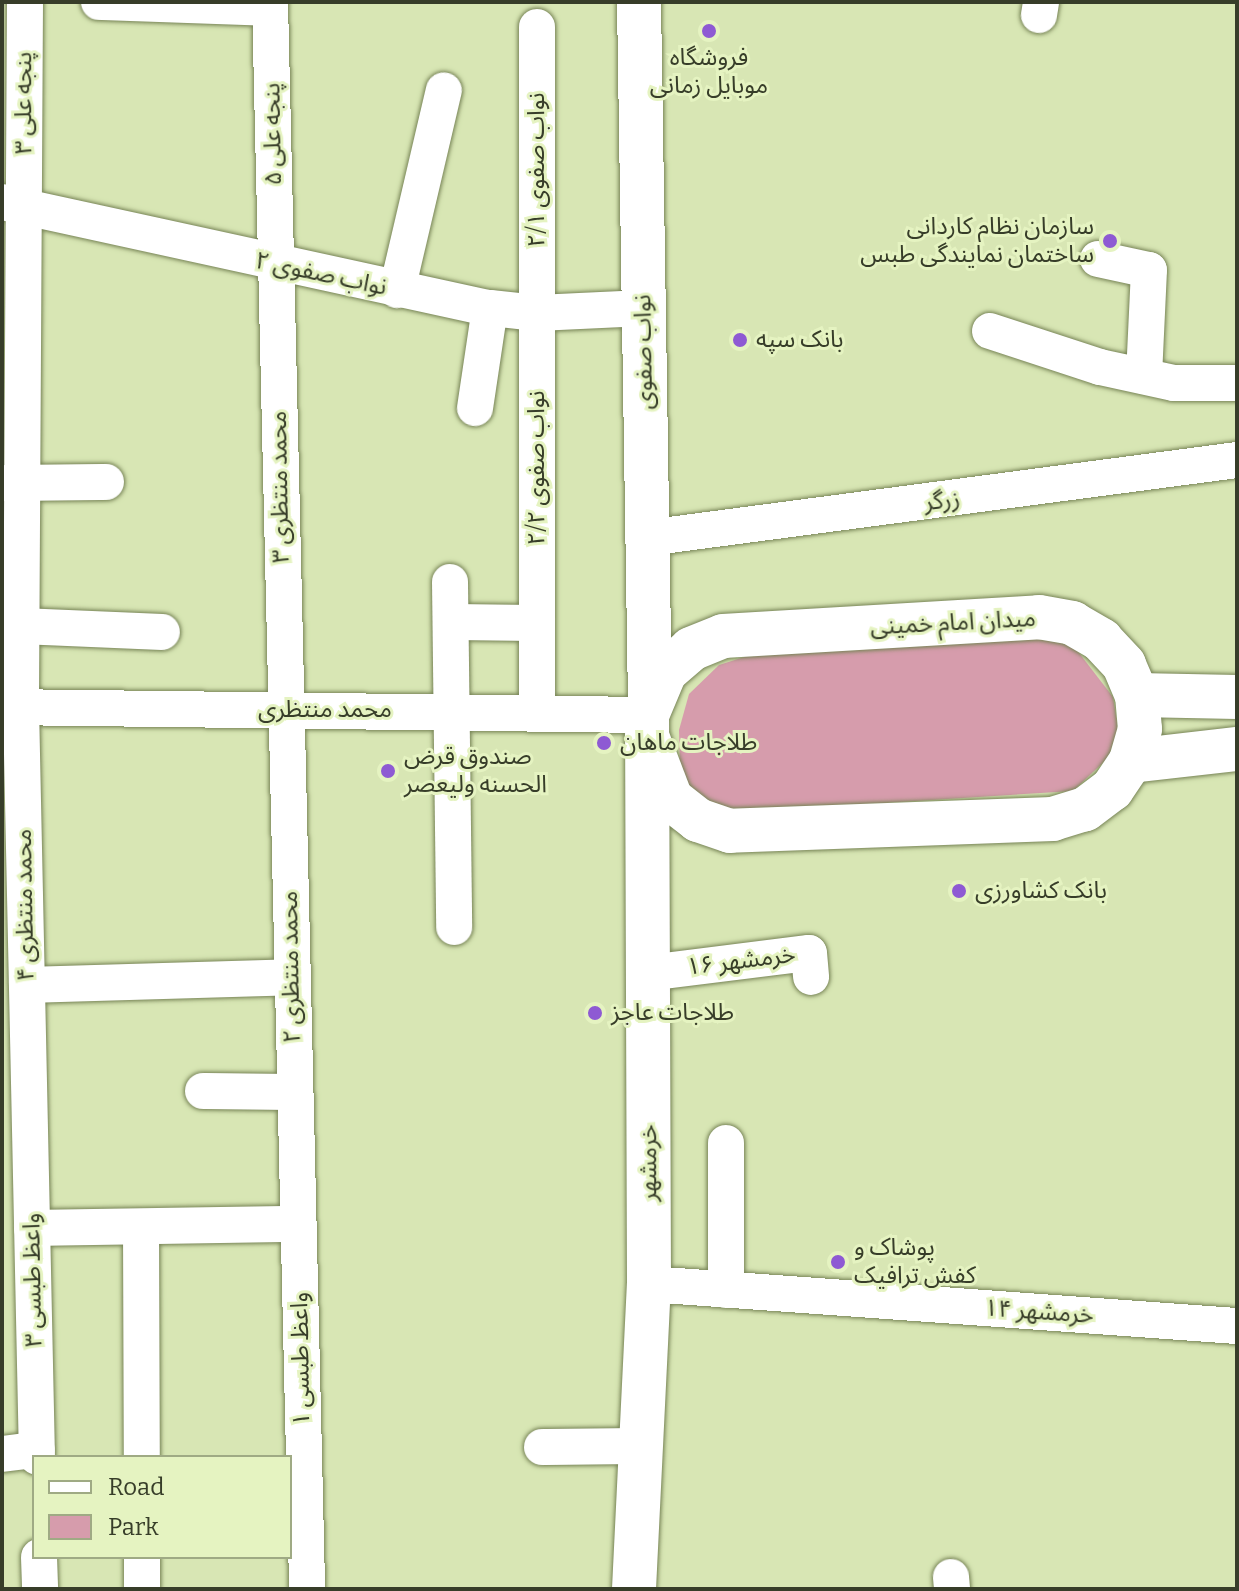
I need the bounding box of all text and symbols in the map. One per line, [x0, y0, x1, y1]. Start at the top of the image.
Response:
marker: فروشگاه موبایل زمانی [700, 22, 718, 40]
place label: فروشگاه موبایل زمانی [650, 44, 768, 100]
street label: پنجه علی ۳ [10, 52, 38, 154]
street label: پنجه علی ۵ [258, 82, 288, 186]
street label: نواب صفوی ۲/۱ [523, 92, 551, 248]
place label: سازمان نظام کاردانی ساختمان نمایندگی طبس [860, 213, 1094, 269]
marker: سازمان نظام کاردانی ساختمان نمایندگی طبس [1101, 232, 1119, 250]
street label: نواب صفوی ۲ [253, 246, 389, 302]
street label: نواب صفوی [629, 294, 659, 410]
place label: بانک سپه [756, 326, 844, 354]
marker: بانک سپه [731, 331, 749, 349]
street label: نواب صفوی ۲/۲ [523, 390, 551, 546]
street label: محمد منتظری ۳ [264, 411, 296, 563]
street label: زرگر [922, 485, 962, 517]
street label: میدان امام خمینی [869, 604, 1037, 642]
street label: محمد منتظری [258, 696, 392, 724]
place label: طلاجات ماهان [620, 729, 757, 757]
marker: طلاجات ماهان [595, 734, 613, 752]
place label: صندوق قرض الحسنه ولیعصر [404, 743, 547, 799]
marker: صندوق قرض الحسنه ولیعصر [379, 762, 397, 780]
street label: محمد منتظری ۴ [9, 829, 41, 981]
place label: بانک کشاورزی [975, 877, 1107, 905]
marker: بانک کشاورزی [950, 882, 968, 900]
street label: محمد منتظری ۲ [275, 891, 307, 1043]
street label: خرمشهر ۱۶ [685, 940, 797, 982]
place label: طلاجات عاجز [611, 999, 734, 1027]
marker: طلاجات عاجز [586, 1004, 604, 1022]
street label: خرمشهر [635, 1124, 663, 1202]
street label: واعظ طبسی ۳ [17, 1213, 49, 1347]
place label: پوشاک و کفش ترافیک [854, 1234, 976, 1290]
marker: پوشاک و کفش ترافیک [829, 1253, 847, 1271]
street label: واعظ طبسی ۱ [285, 1292, 317, 1426]
street label: خرمشهر ۱۴ [983, 1294, 1095, 1330]
legend [32, 1455, 292, 1559]
text: Road [108, 1473, 164, 1501]
text: Park [108, 1513, 159, 1541]

